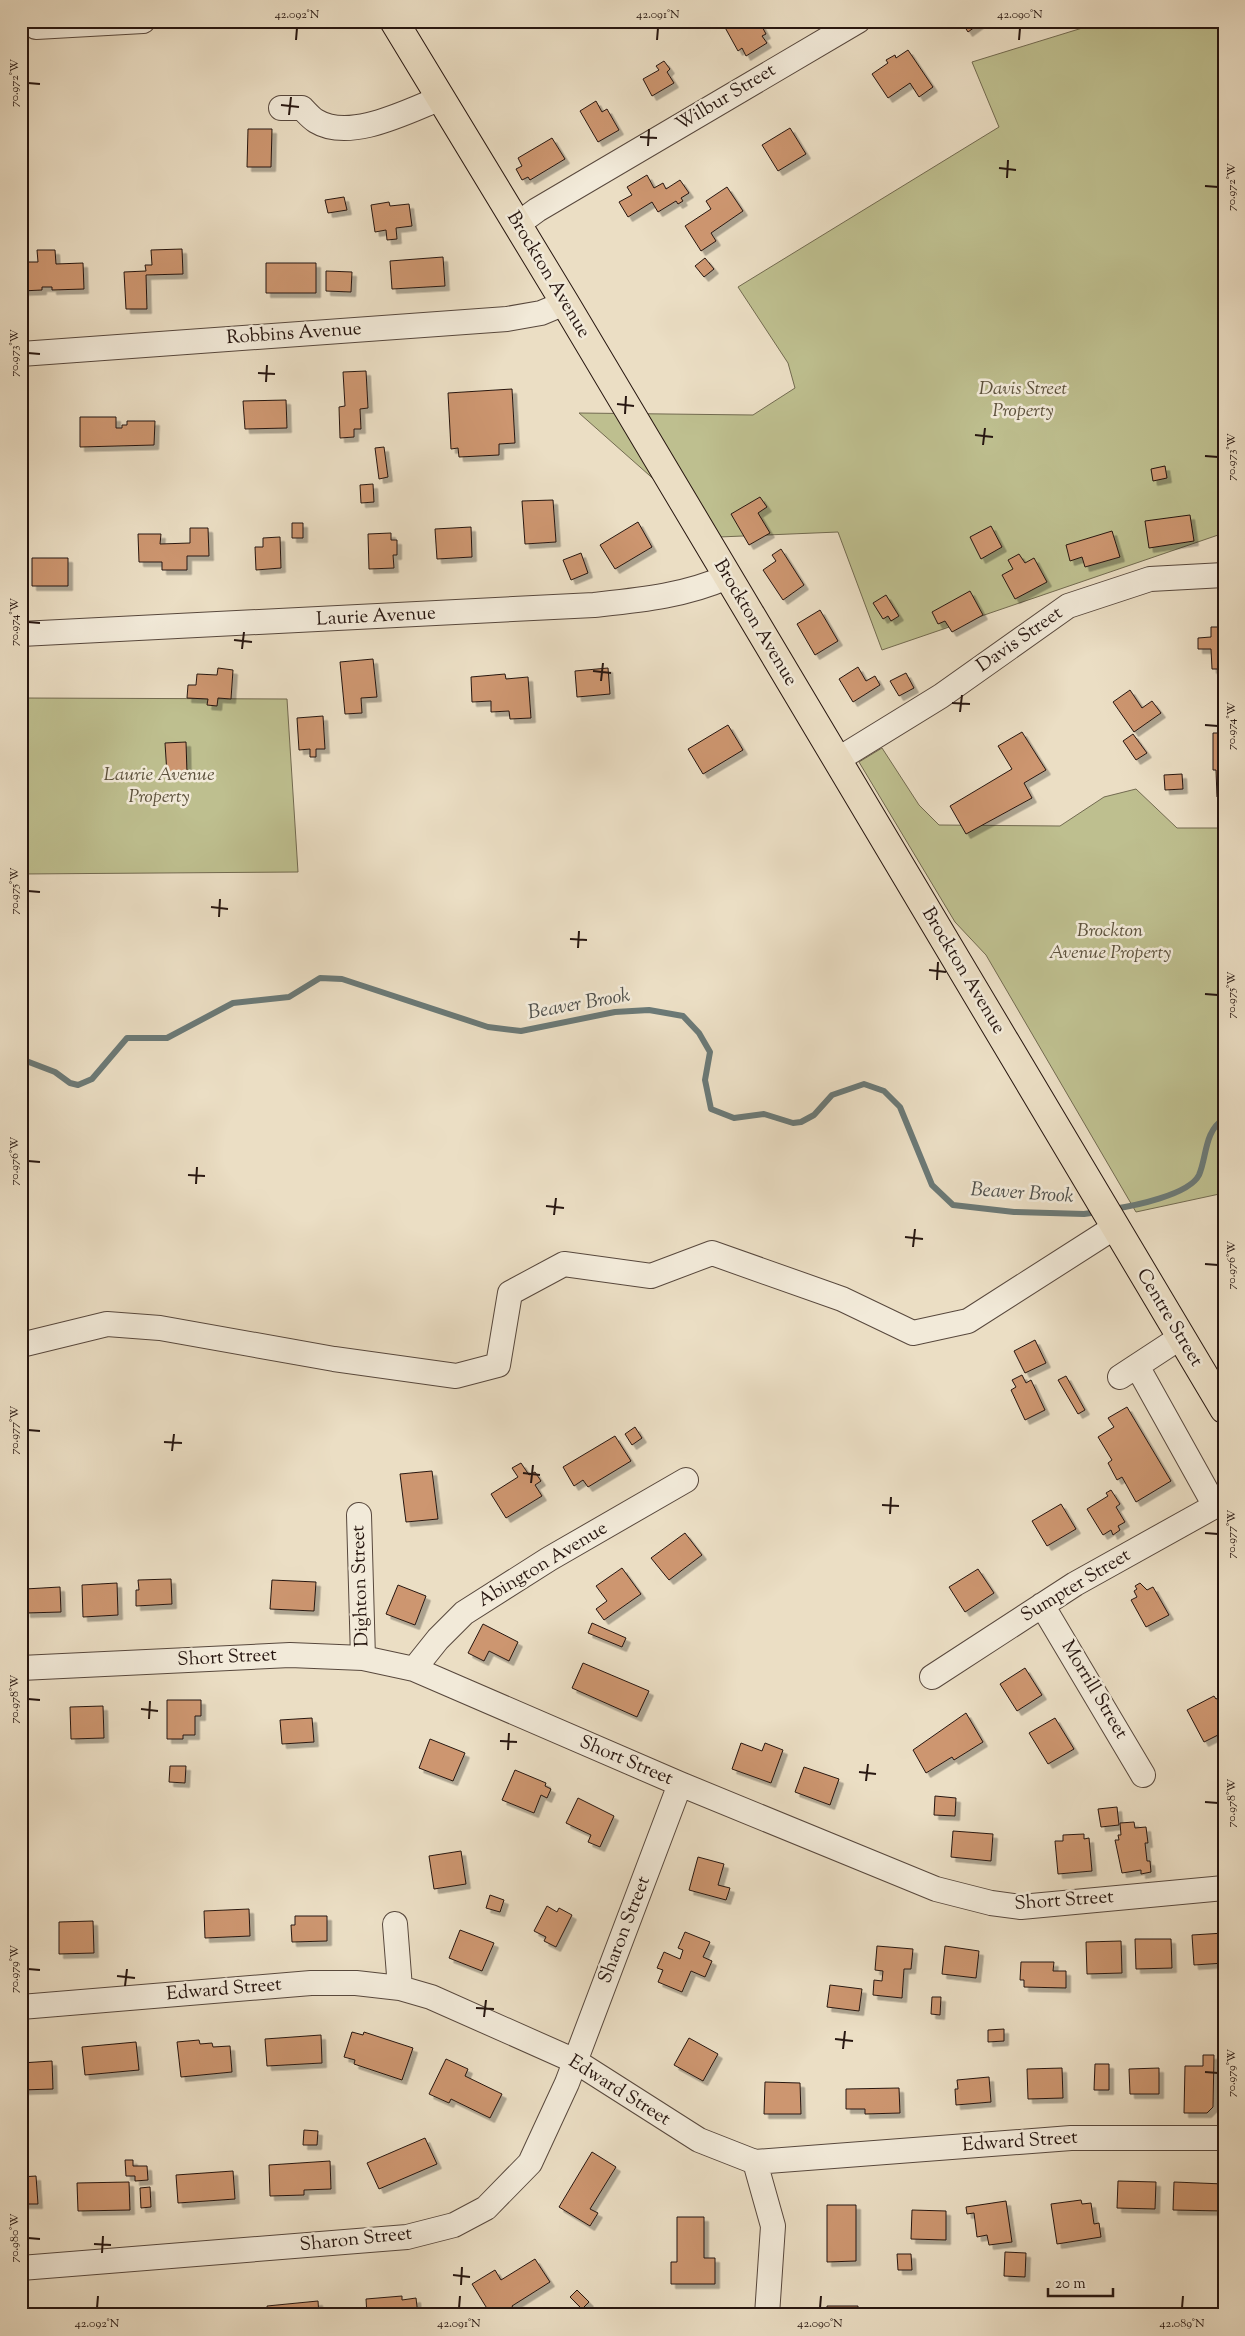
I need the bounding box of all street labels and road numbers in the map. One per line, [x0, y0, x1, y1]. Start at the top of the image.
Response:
street label: Wilbur Street [671, 57, 782, 139]
street label: Brockton Avenue [499, 206, 597, 344]
street label: Robbins Avenue [225, 316, 363, 352]
street label: Brockton Avenue [706, 554, 804, 692]
street label: Laurie Avenue [316, 600, 437, 634]
street label: Davis Street [972, 600, 1069, 680]
street label: Brockton Avenue [914, 902, 1012, 1040]
street label: Centre Street [1129, 1264, 1209, 1373]
street label: Abington Avenue [473, 1516, 613, 1614]
street label: Dighton Street [345, 1524, 377, 1647]
street label: Sumpter Street [1016, 1542, 1136, 1629]
street label: Morrill Street [1054, 1636, 1134, 1745]
street label: Short Street [177, 1642, 278, 1674]
street label: Short Street [575, 1729, 677, 1793]
street label: Sharon Street [592, 1872, 658, 1988]
street label: Short Street [1013, 1884, 1115, 1918]
street label: Edward Street [165, 1971, 283, 2008]
street label: Edward Street [563, 2049, 676, 2133]
street label: Edward Street [961, 2124, 1079, 2160]
street label: Sharon Street [298, 2221, 414, 2259]

